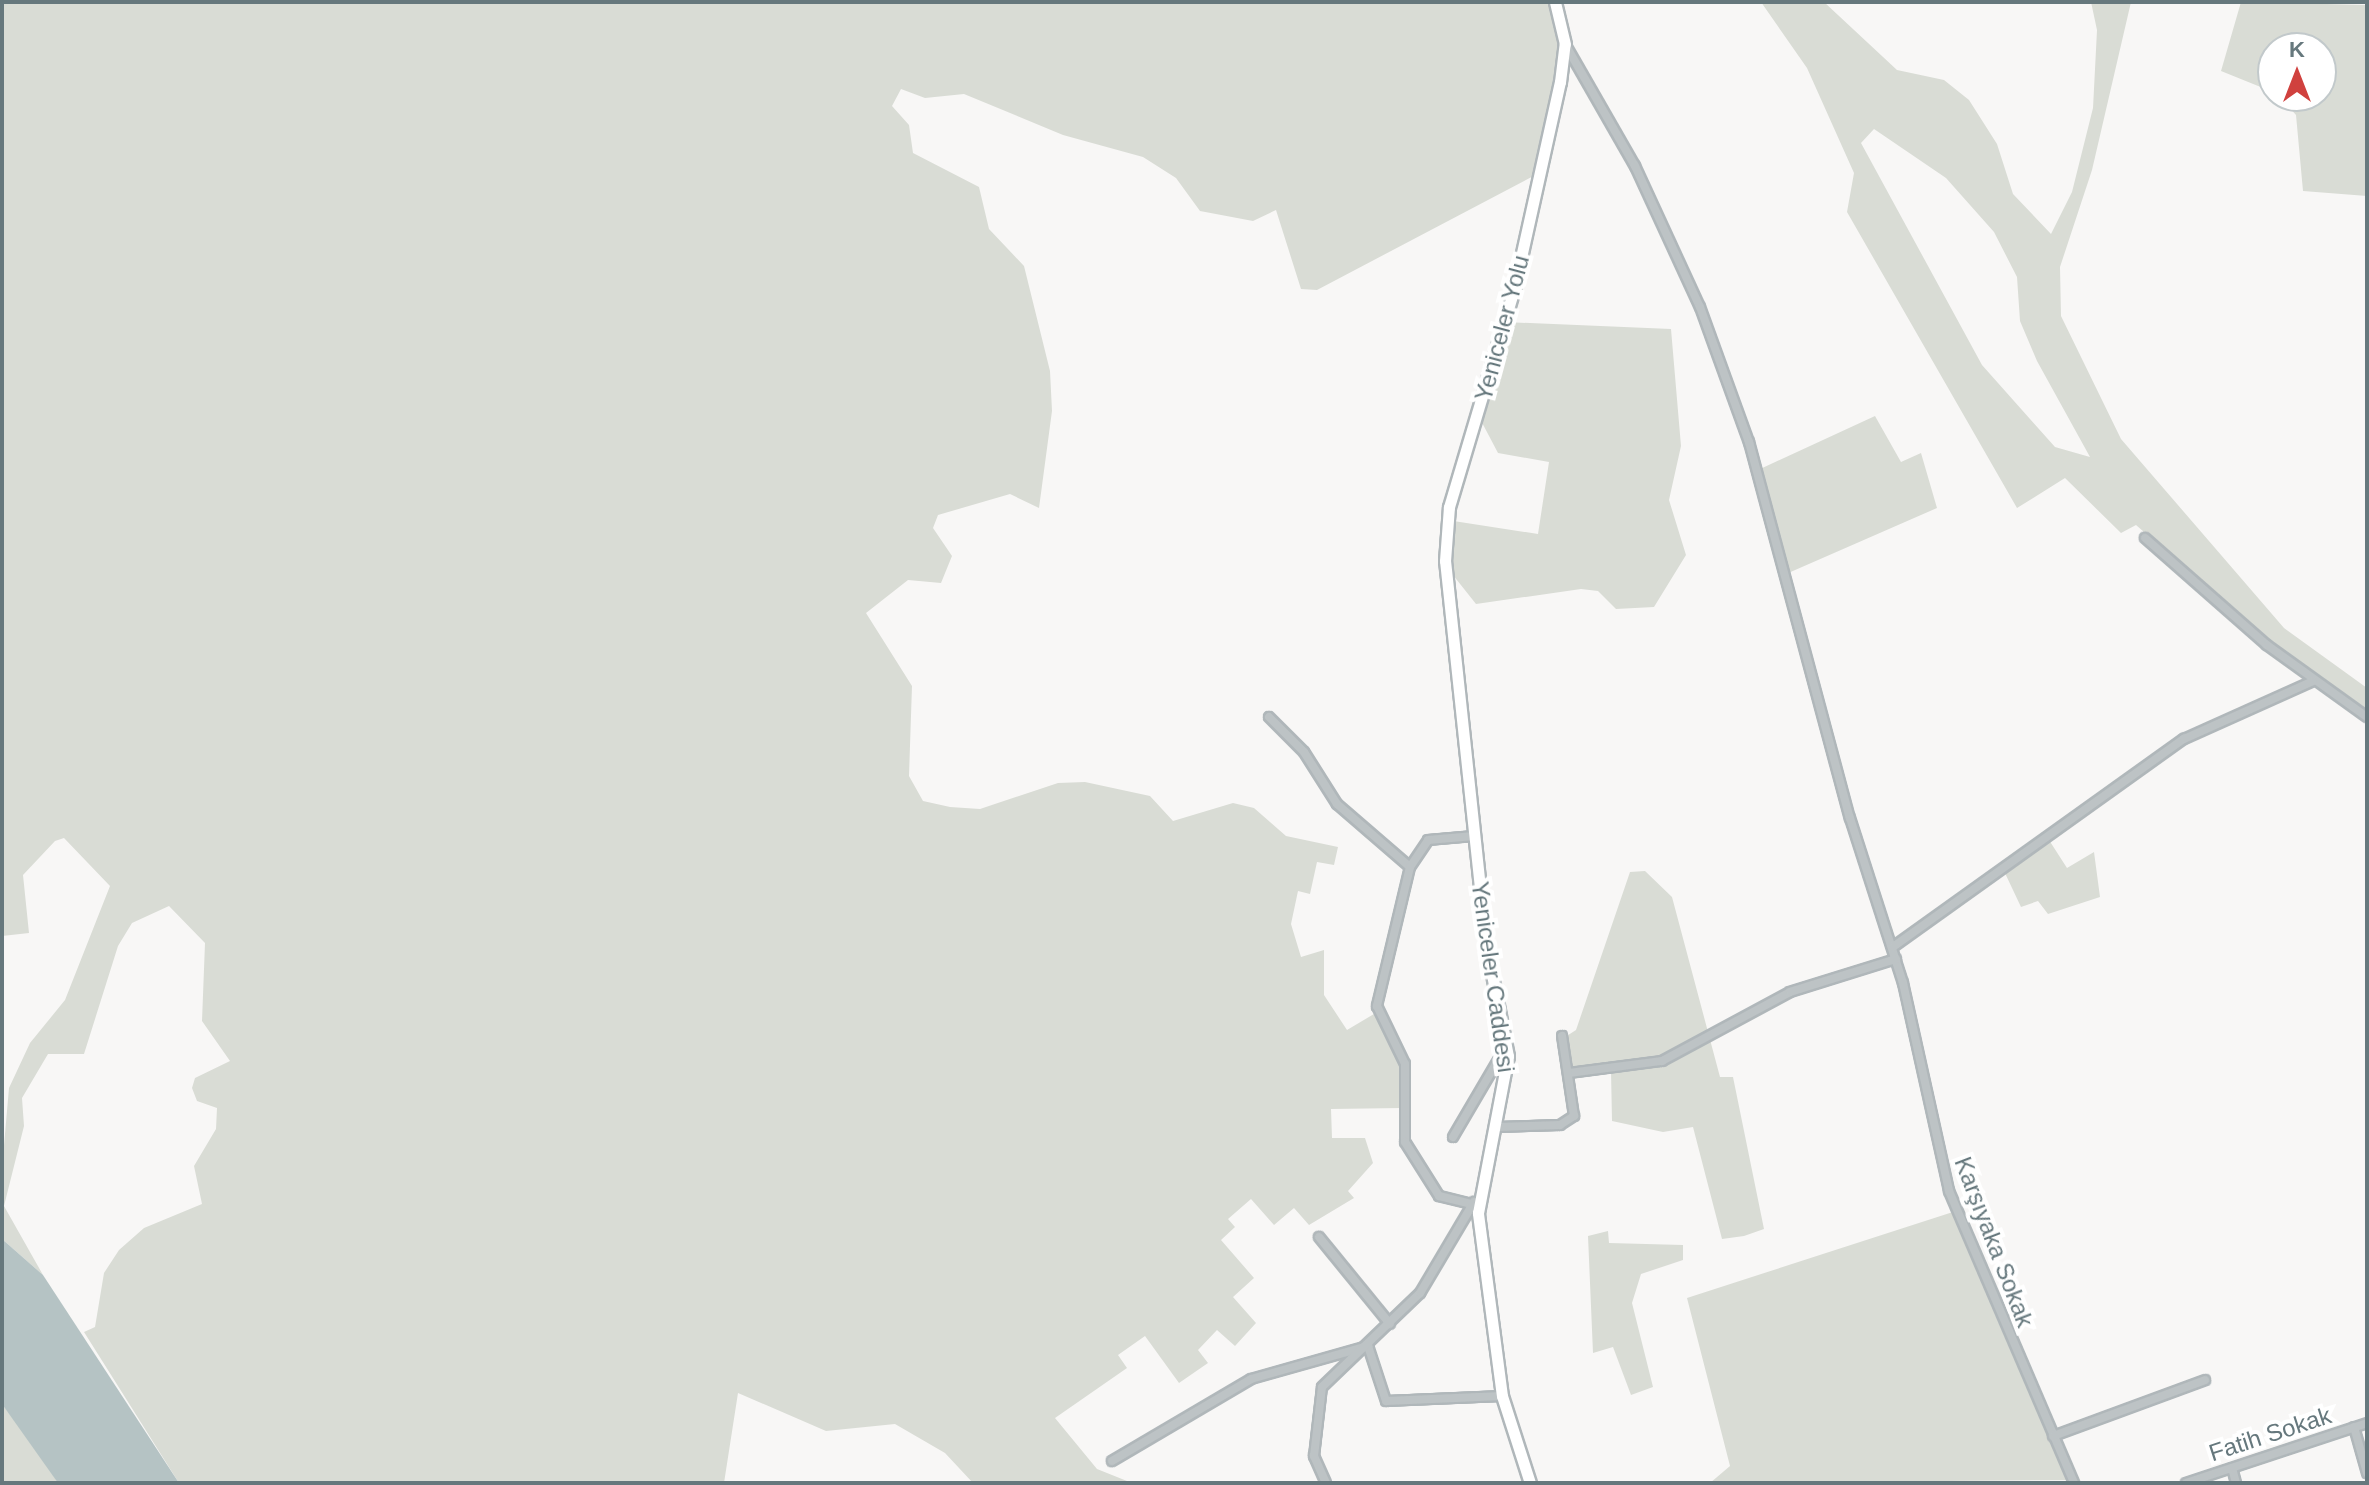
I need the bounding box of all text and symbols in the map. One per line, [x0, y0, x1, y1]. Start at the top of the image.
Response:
north arrow [2257, 32, 2337, 112]
text: K [2289, 37, 2305, 62]
street label: Yeniceler Yolu [1469, 252, 1535, 404]
street label: Yeniceler Caddesi [1465, 880, 1521, 1074]
street label: Karşıyaka Sokak [1948, 1153, 2040, 1331]
street label: Fatih Sokak [2205, 1401, 2335, 1467]

